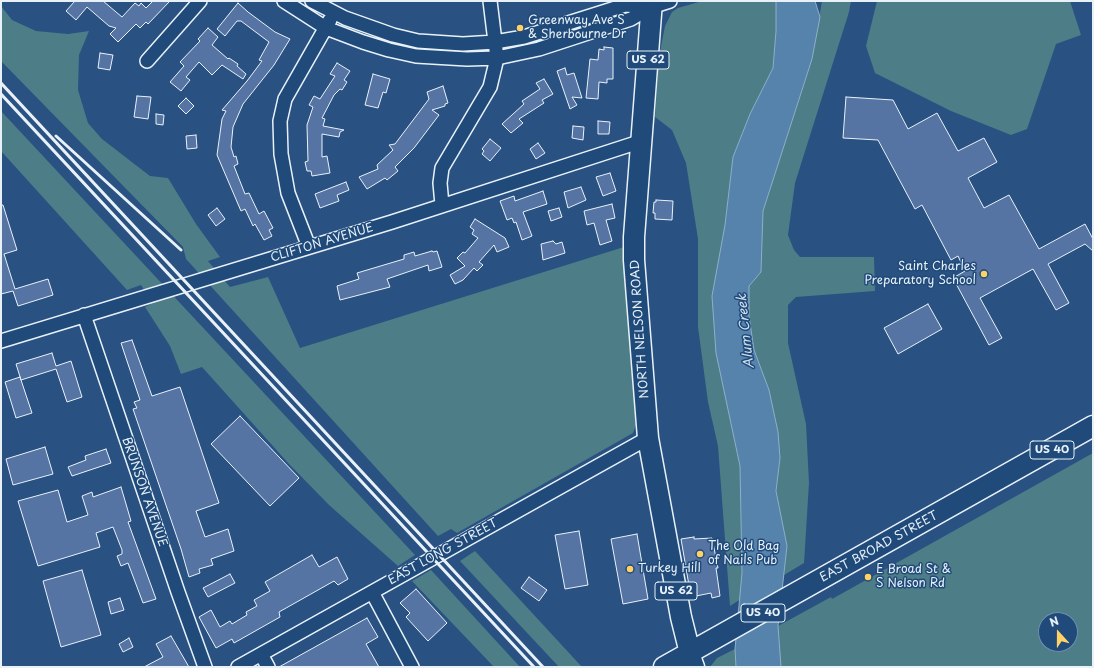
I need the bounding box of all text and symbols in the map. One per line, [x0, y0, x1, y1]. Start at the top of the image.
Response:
place label: Greenway Ave S & Sherbourne Dr [528, 14, 626, 42]
marker: Greenway Ave S & Sherbourne Dr [515, 23, 525, 33]
road number: US 62 [627, 51, 669, 69]
street label: CLIFTON AVENUE [269, 221, 375, 265]
street label: NORTH NELSON ROAD [628, 259, 652, 399]
place label: Saint Charles Preparatory School [864, 260, 976, 288]
marker: Saint Charles Preparatory School [979, 269, 989, 279]
water label: Alum Creek [734, 293, 758, 369]
street label: BRUNSON AVENUE [118, 435, 170, 549]
road number: US 40 [1030, 441, 1074, 459]
street label: EAST BROAD STREET [817, 509, 941, 585]
street label: EAST LONG STREET [386, 516, 500, 588]
place label: The Old Bag of Nails Pub [708, 540, 780, 568]
marker: The Old Bag of Nails Pub [695, 549, 705, 559]
place label: Turkey Hill [638, 562, 701, 576]
place label: E Broad St & S Nelson Rd [876, 563, 951, 591]
marker: Turkey Hill [625, 564, 635, 574]
marker: E Broad St & S Nelson Rd [863, 572, 873, 582]
road number: US 62 [655, 582, 697, 600]
road number: US 40 [741, 604, 785, 622]
north arrow [1038, 612, 1078, 652]
text: N [1047, 612, 1061, 631]

